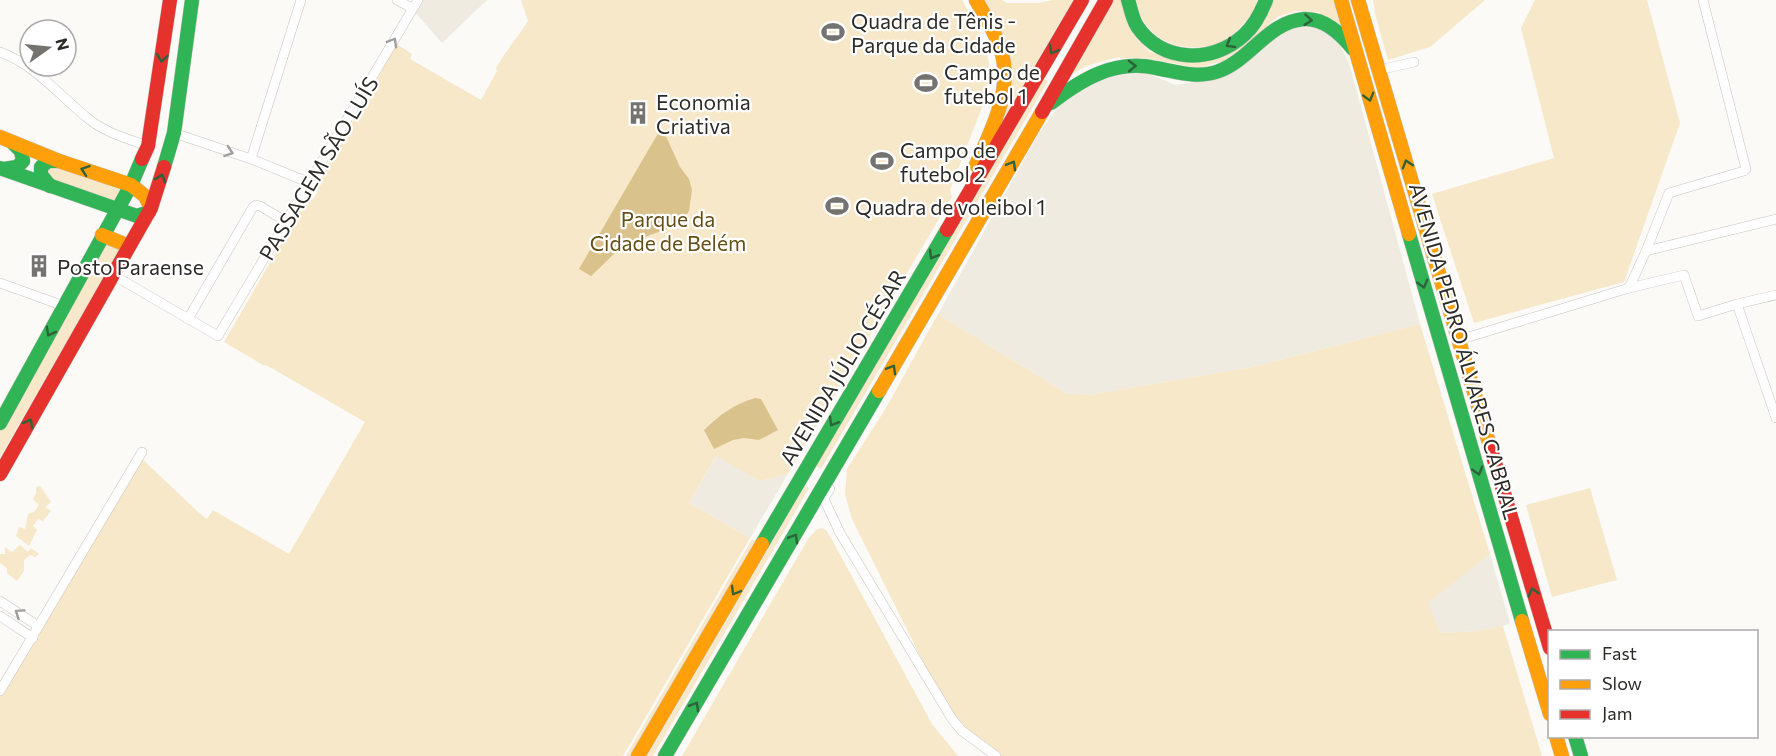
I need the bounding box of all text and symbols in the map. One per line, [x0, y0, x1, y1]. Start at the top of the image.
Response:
place label: Quadra de Tênis - Parque da Cidade [851, 8, 1016, 57]
one-way arrow [1304, 13, 1313, 26]
north arrow [18, 18, 78, 78]
sports icon: Quadra de Tênis - Parque da Cidade [820, 19, 846, 45]
text: N [52, 36, 74, 52]
one-way arrow [1226, 37, 1236, 49]
one-way arrow [386, 38, 397, 48]
one-way arrow [1048, 44, 1060, 54]
one-way arrow [156, 53, 168, 63]
place label: Campo de futebol 1 [944, 59, 1040, 108]
one-way arrow [1128, 60, 1137, 73]
sports icon: Campo de futebol 1 [913, 70, 939, 96]
street label: PASSAGEM SÃO LUÍS [253, 72, 383, 264]
place label: Economia Criativa [656, 89, 751, 138]
one-way arrow [1362, 91, 1374, 101]
building icon: Economia Criativa [625, 100, 651, 126]
place label: Campo de futebol 2 [900, 137, 996, 186]
one-way arrow [223, 144, 234, 157]
sports icon: Campo de futebol 2 [869, 148, 895, 174]
one-way arrow [1402, 159, 1414, 169]
one-way arrow [1004, 160, 1016, 171]
one-way arrow [80, 164, 91, 177]
one-way arrow [154, 173, 166, 184]
street label: AVENIDA PEDRO ÁLVARES CABRAL [1405, 180, 1525, 522]
sports icon: Quadra de voleibol 1 [824, 193, 850, 219]
place label: Quadra de voleibol 1 [855, 194, 1045, 219]
park label: Parque da Cidade de Belém [590, 206, 746, 255]
one-way arrow [928, 249, 940, 259]
building icon: Posto Paraense [26, 253, 52, 279]
place label: Posto Paraense [57, 254, 204, 279]
street label: AVENIDA JÚLIO CÉSAR [774, 265, 910, 469]
one-way arrow [1416, 278, 1428, 289]
one-way arrow [46, 326, 57, 337]
one-way arrow [885, 365, 896, 375]
one-way arrow [829, 416, 841, 426]
one-way arrow [21, 419, 33, 429]
one-way arrow [1471, 465, 1483, 476]
one-way arrow [786, 533, 798, 544]
one-way arrow [730, 585, 742, 595]
one-way arrow [1528, 587, 1540, 598]
one-way arrow [15, 609, 26, 620]
legend [1548, 630, 1758, 738]
text: Fast [1602, 642, 1637, 664]
text: Slow [1602, 672, 1642, 694]
one-way arrow [687, 702, 699, 712]
text: Jam [1602, 702, 1632, 724]

